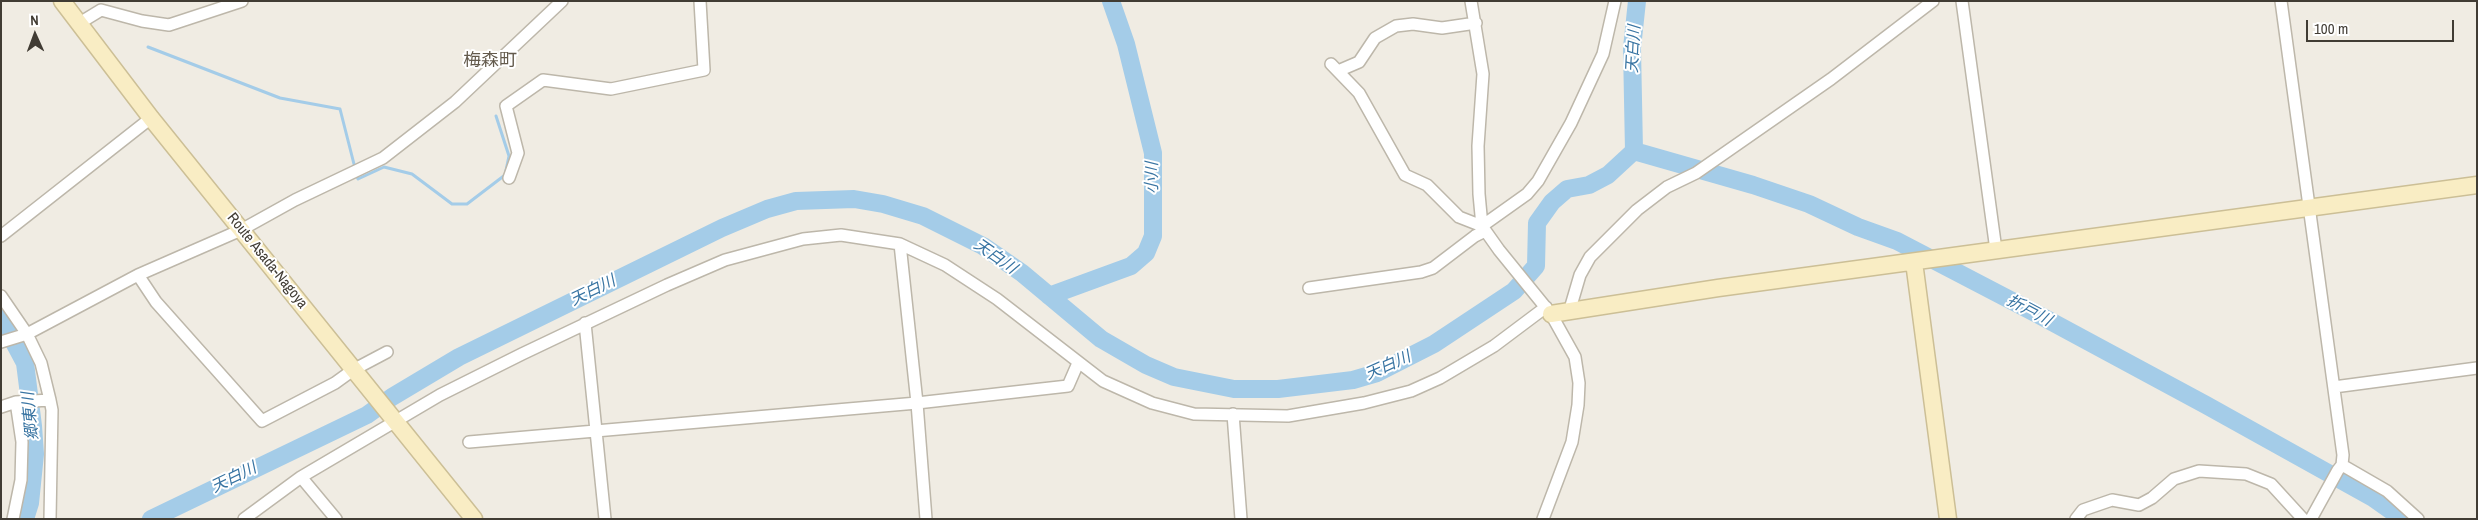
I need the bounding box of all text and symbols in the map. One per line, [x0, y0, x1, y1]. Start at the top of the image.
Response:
north arrow [10, 10, 60, 60]
scale bar [2308, 10, 2456, 42]
text: N [30, 11, 39, 29]
text: 100 m [2314, 18, 2348, 39]
water label: 天白川 [1623, 25, 1645, 73]
district label: 梅森町 [463, 50, 517, 72]
water label: 小川 [1143, 162, 1163, 194]
street label: Route Asada-Nagoya [223, 210, 311, 312]
water label: 天白川 [970, 235, 1020, 279]
water label: 天白川 [567, 272, 619, 310]
water label: 折戸川 [2003, 291, 2055, 331]
water label: 天白川 [1362, 347, 1414, 385]
water label: 郷東川 [19, 391, 43, 441]
water label: 天白川 [208, 459, 260, 497]

